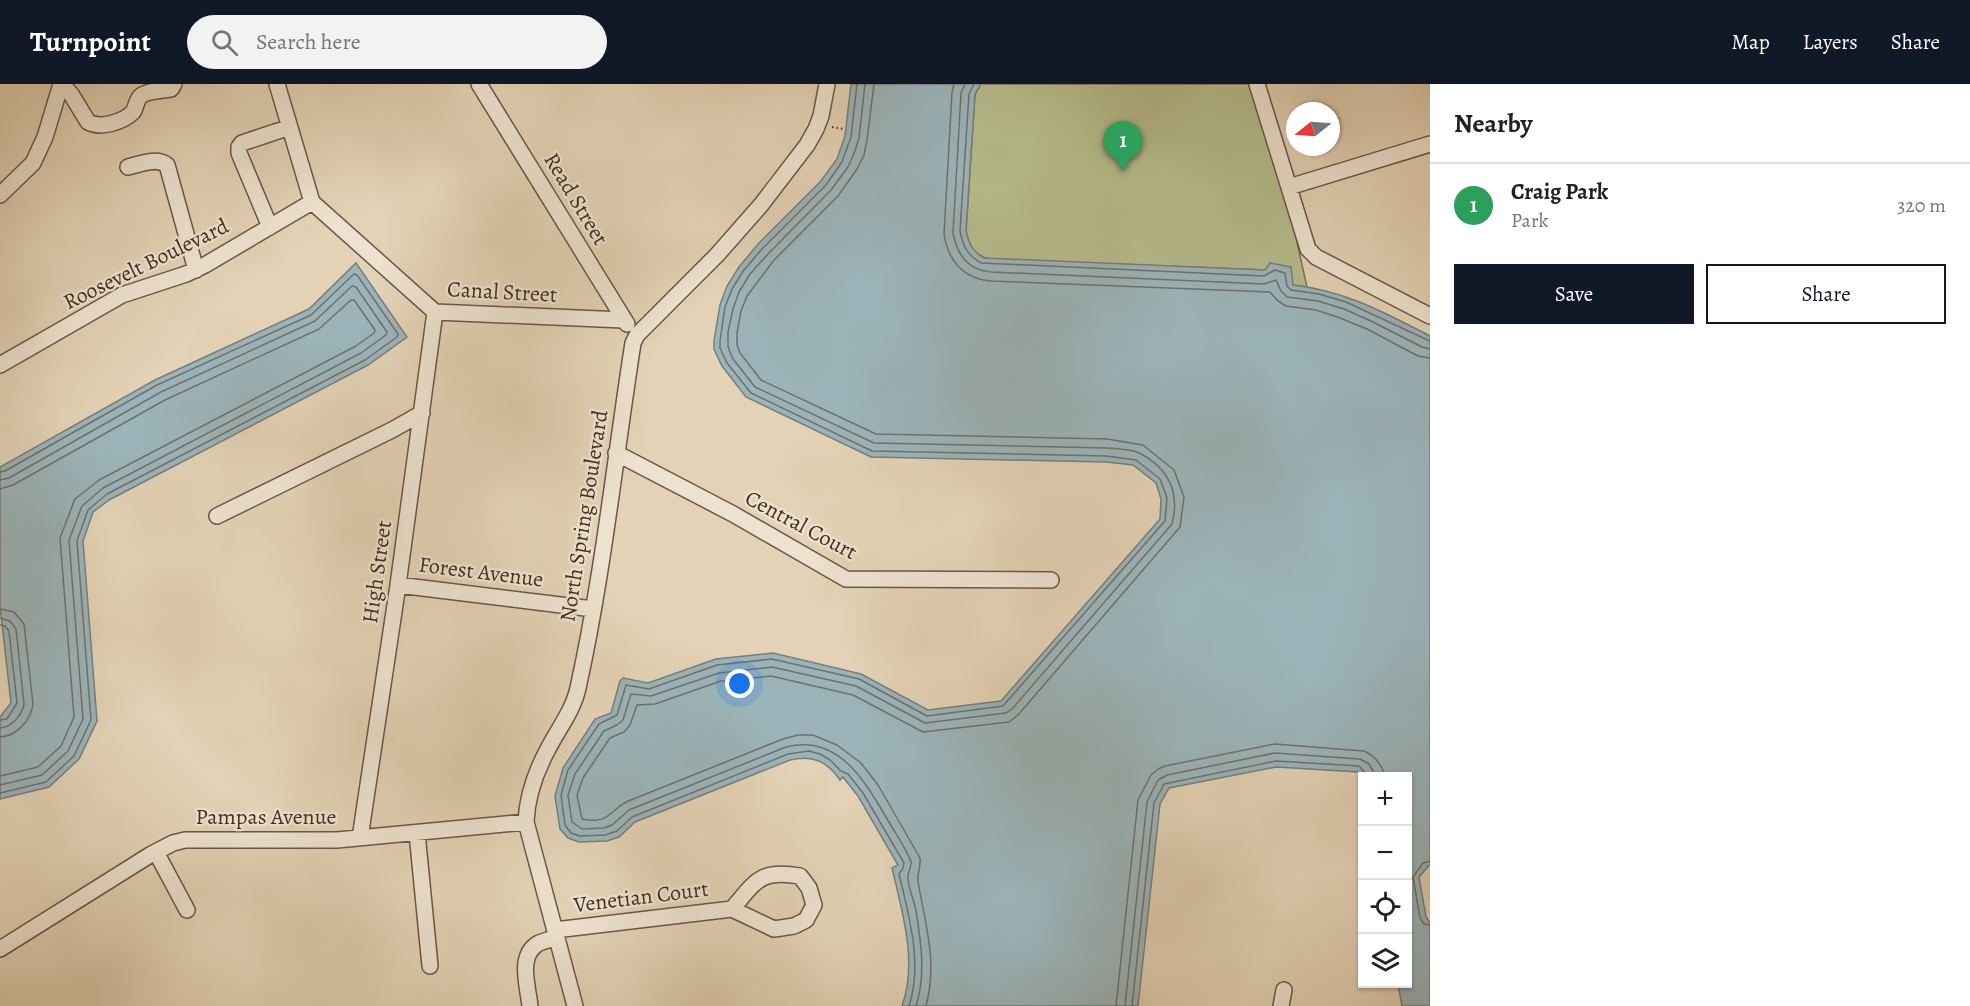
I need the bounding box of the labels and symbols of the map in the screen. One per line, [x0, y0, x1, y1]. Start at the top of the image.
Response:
north arrow [1286, 102, 1340, 156]
pin: 1 [1104, 122, 1142, 171]
street label: Read Street [537, 147, 615, 251]
street label: Roosevelt Boulevard [58, 211, 234, 317]
street label: Canal Street [446, 274, 558, 310]
street label: North Spring Boulevard [552, 408, 616, 624]
street label: Central Court [740, 483, 862, 567]
street label: High Street [355, 519, 399, 625]
street label: Forest Avenue [417, 549, 545, 595]
your location [725, 669, 754, 698]
street label: Pampas Avenue [196, 802, 336, 832]
street label: Venetian Court [571, 874, 710, 920]

